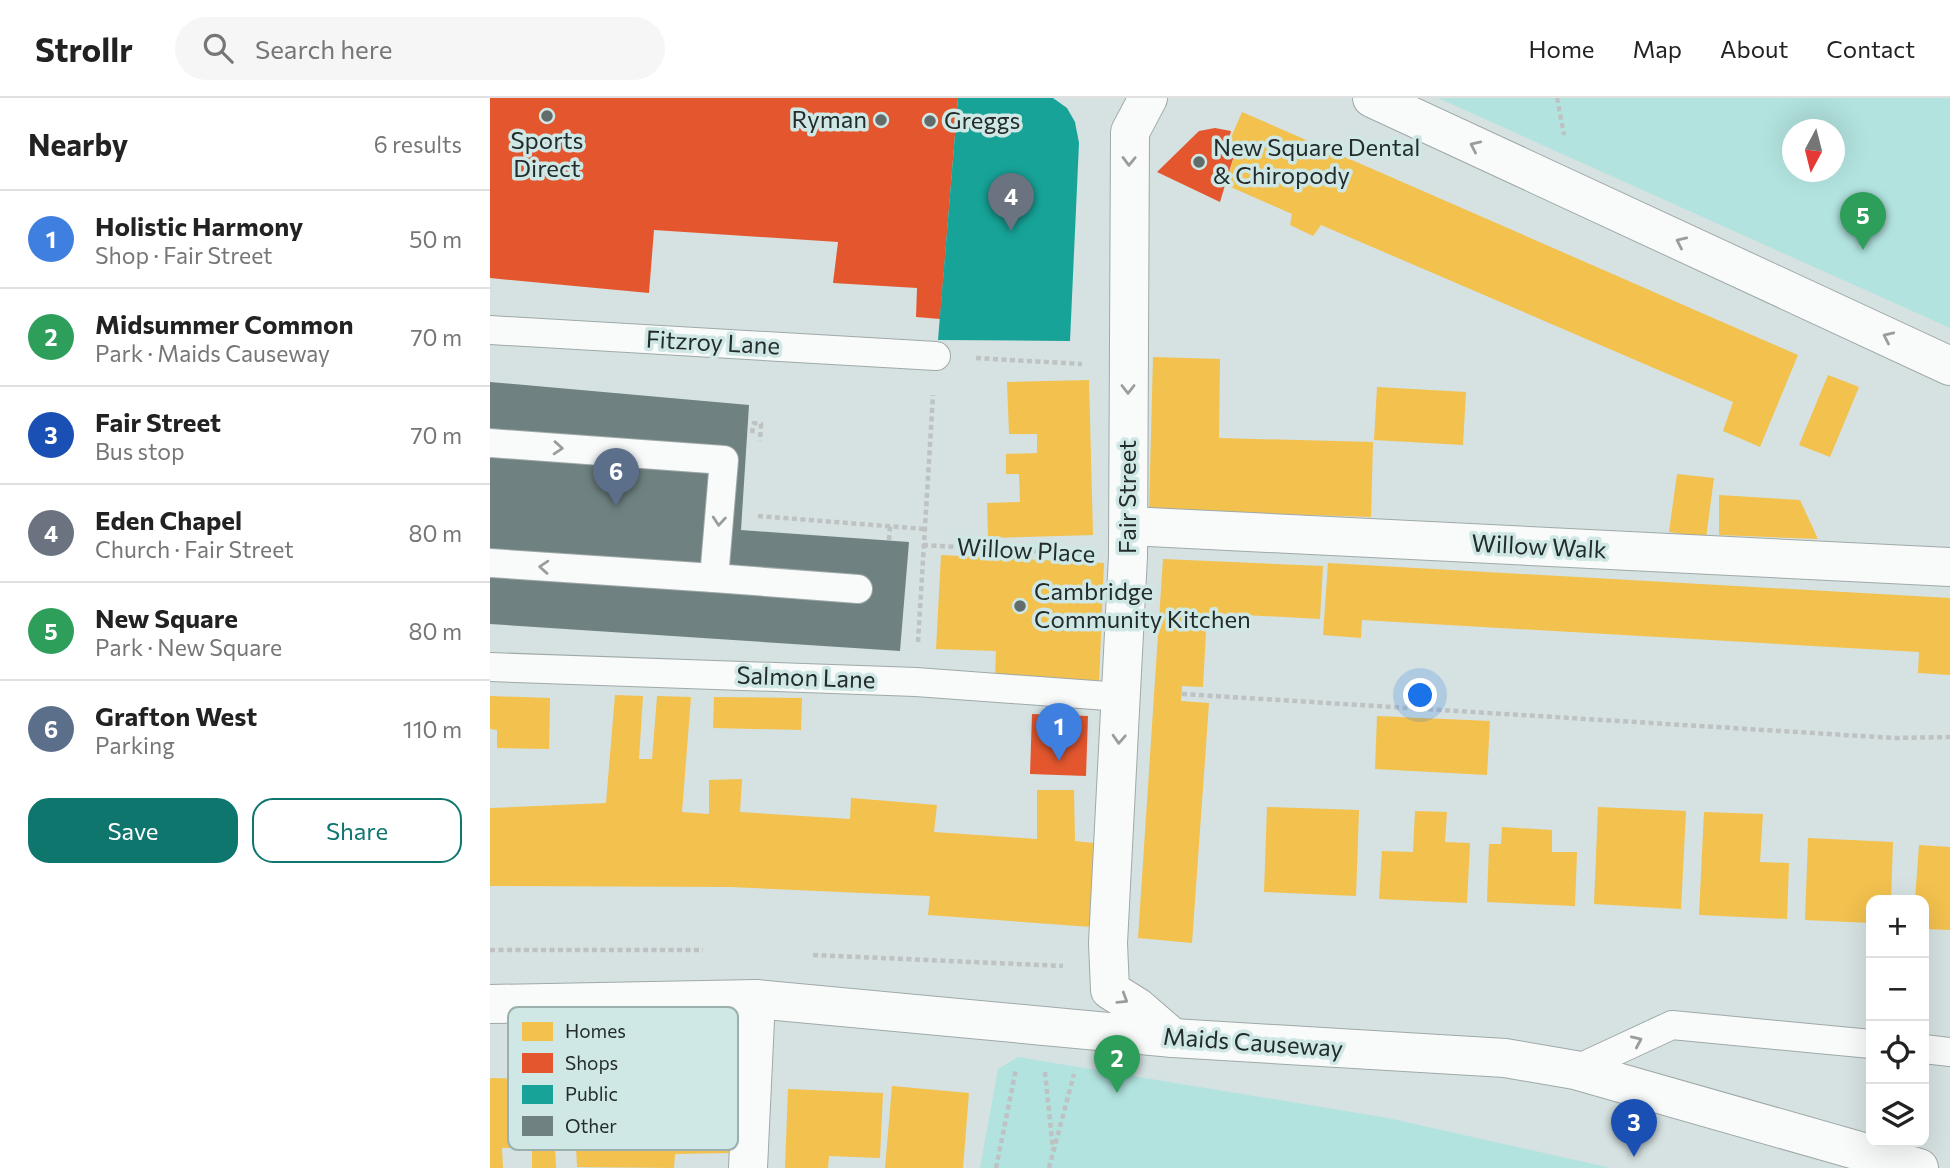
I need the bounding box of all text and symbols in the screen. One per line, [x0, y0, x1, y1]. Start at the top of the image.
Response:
search box [175, 17, 665, 80]
text: Strollr [35, 28, 133, 69]
icon: search [199, 29, 237, 67]
text: Search here [255, 33, 392, 64]
text: Home [1529, 34, 1595, 63]
text: Map [1633, 34, 1682, 63]
text: About [1720, 34, 1788, 63]
text: Contact [1826, 34, 1915, 63]
place label: Ryman [791, 104, 867, 133]
place label: Greggs [944, 105, 1020, 134]
marker: Sports Direct [539, 108, 555, 124]
marker: Ryman [873, 112, 889, 128]
marker: Greggs [922, 113, 938, 129]
north arrow [1782, 119, 1845, 182]
text: Nearby [28, 125, 128, 162]
place label: Sports Direct [511, 125, 583, 182]
text: 6 results [374, 130, 462, 158]
place label: New Square Dental & Chiropody [1213, 132, 1420, 189]
one-way arrow [1470, 141, 1482, 155]
marker: New Square Dental & Chiropody [1191, 154, 1207, 170]
one-way arrow [1121, 157, 1137, 167]
pin: 4 [988, 173, 1034, 231]
pin: 5 [1840, 192, 1886, 250]
text: Holistic Harmony [95, 210, 303, 241]
text: 1 [46, 225, 56, 253]
text: 50 m [409, 225, 462, 253]
one-way arrow [1676, 237, 1688, 251]
text: Shop · Fair Street [95, 241, 273, 269]
text: Midsummer Common [95, 308, 353, 339]
text: 2 [44, 323, 58, 351]
text: 70 m [410, 323, 462, 351]
street label: Fitzroy Lane [645, 324, 781, 360]
one-way arrow [1883, 332, 1895, 346]
text: Park · Maids Causeway [95, 339, 330, 367]
one-way arrow [1120, 384, 1136, 395]
text: Fair Street [95, 406, 221, 437]
text: 3 [44, 421, 58, 449]
text: 70 m [410, 421, 462, 449]
text: Bus stop [95, 437, 185, 465]
one-way arrow [553, 440, 564, 455]
street label: Fair Street [1112, 440, 1141, 554]
pin: 6 [593, 448, 639, 506]
text: Eden Chapel [95, 504, 242, 535]
one-way arrow [712, 515, 727, 526]
text: 4 [44, 519, 58, 547]
text: 80 m [409, 519, 462, 547]
street label: Willow Walk [1471, 527, 1607, 564]
street label: Willow Place [956, 531, 1096, 568]
text: Church · Fair Street [95, 535, 294, 563]
one-way arrow [538, 559, 549, 574]
place label: Cambridge Community Kitchen [1034, 576, 1251, 633]
marker: Cambridge Community Kitchen [1012, 598, 1028, 614]
text: New Square [95, 602, 238, 633]
text: 5 [44, 617, 58, 645]
text: 80 m [409, 617, 462, 645]
text: Park · New Square [95, 633, 282, 661]
street label: Salmon Lane [736, 660, 876, 693]
your location [1403, 678, 1437, 712]
text: Grafton West [95, 700, 257, 731]
pin: 1 [1036, 703, 1082, 761]
text: 6 [44, 715, 58, 743]
text: 110 m [403, 715, 462, 743]
text: Parking [95, 731, 175, 759]
one-way arrow [1111, 733, 1126, 744]
button: Save [28, 798, 238, 863]
button: Share [252, 798, 462, 863]
map controls [1866, 895, 1929, 1147]
button: + [1866, 895, 1929, 958]
button: − [1866, 958, 1929, 1021]
one-way arrow [1116, 990, 1129, 1003]
legend [508, 1007, 738, 1150]
text: Homes [565, 1019, 626, 1042]
street label: Maids Causeway [1162, 1021, 1344, 1062]
button: locate [1866, 1021, 1929, 1084]
pin: 2 [1094, 1035, 1140, 1093]
one-way arrow [1630, 1035, 1642, 1049]
text: Shops [565, 1051, 618, 1074]
text: Public [565, 1082, 618, 1105]
button: layers [1866, 1084, 1929, 1147]
pin: 3 [1611, 1099, 1657, 1157]
text: Other [565, 1114, 617, 1137]

